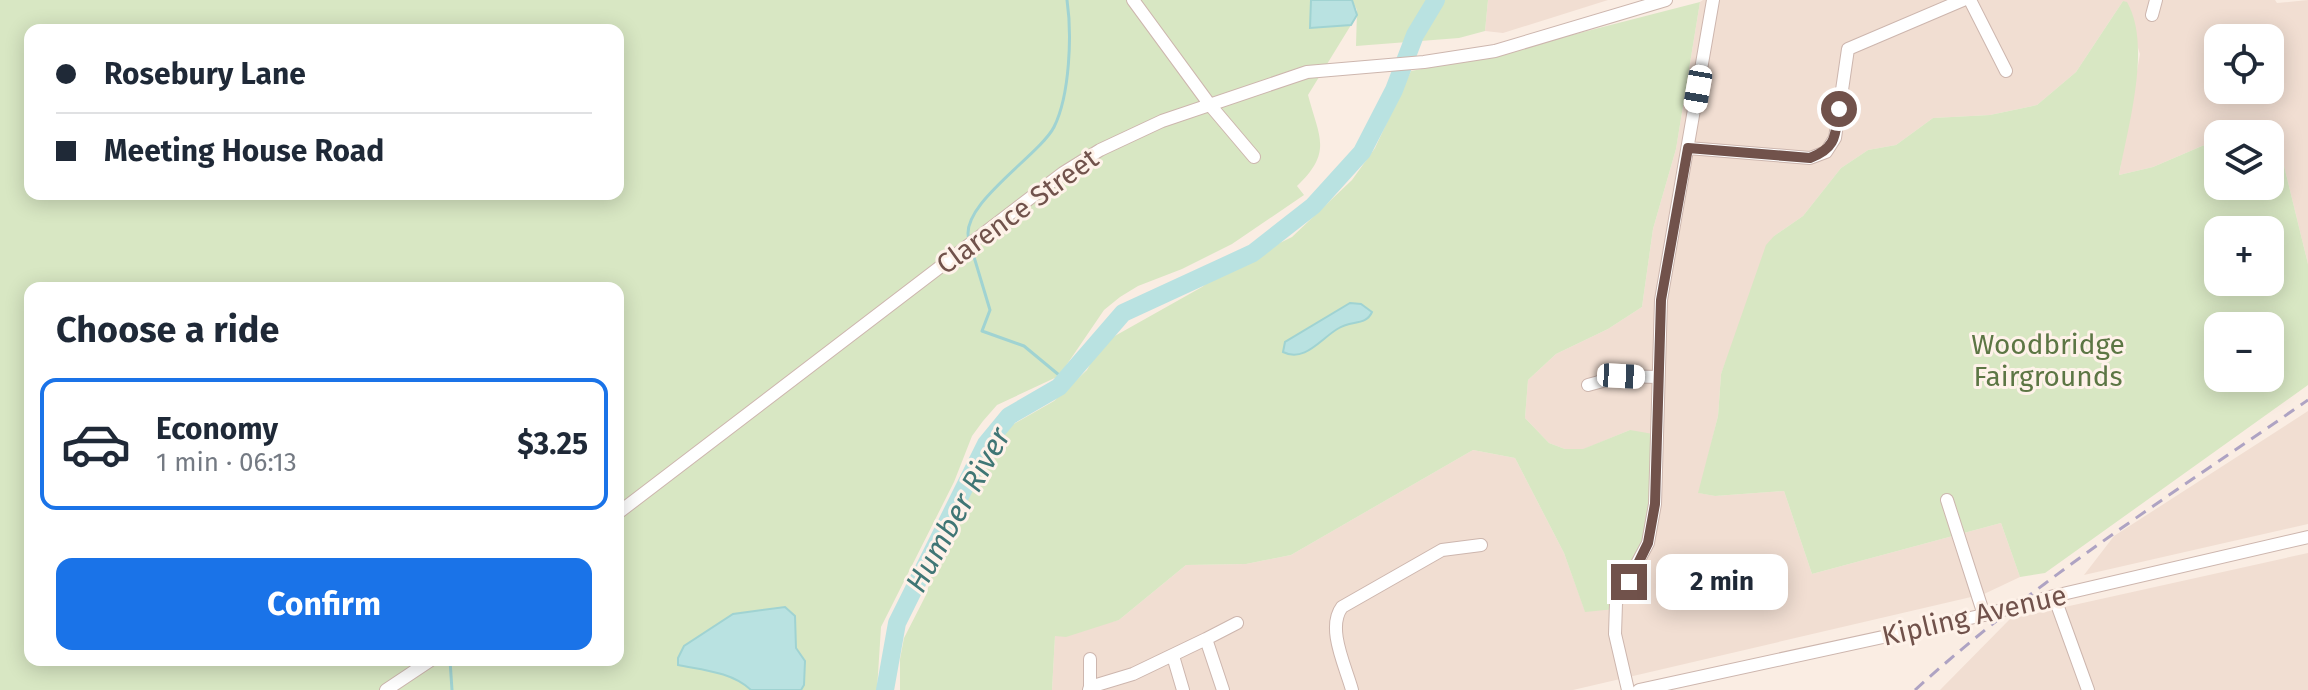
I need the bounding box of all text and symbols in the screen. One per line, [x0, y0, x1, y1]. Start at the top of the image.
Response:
map controls [2204, 24, 2284, 392]
button: locate [2204, 24, 2284, 104]
text: Rosebury Lane [104, 56, 306, 92]
car [1682, 63, 1714, 115]
route start [1821, 91, 1857, 127]
button: layers [2204, 120, 2284, 200]
text: Meeting House Road [104, 133, 384, 169]
street label: Clarence Street [930, 141, 1105, 281]
button: + [2204, 216, 2284, 296]
text: Choose a ride [56, 308, 279, 352]
button: − [2204, 312, 2284, 392]
park label: Woodbridge Fairgrounds [1971, 328, 2125, 393]
car [1596, 363, 1646, 389]
icon: car [60, 408, 132, 480]
text: Economy [156, 411, 278, 447]
water label: Humber River [898, 420, 1019, 599]
text: $3.25 [517, 426, 588, 462]
text: 1 min · 06:13 [156, 447, 297, 478]
callout: 2 min [1657, 554, 1789, 610]
button: Confirm [56, 558, 592, 650]
route end [1611, 564, 1647, 600]
text: 2 min [1690, 566, 1754, 597]
street label: Kipling Avenue [1879, 578, 2070, 653]

